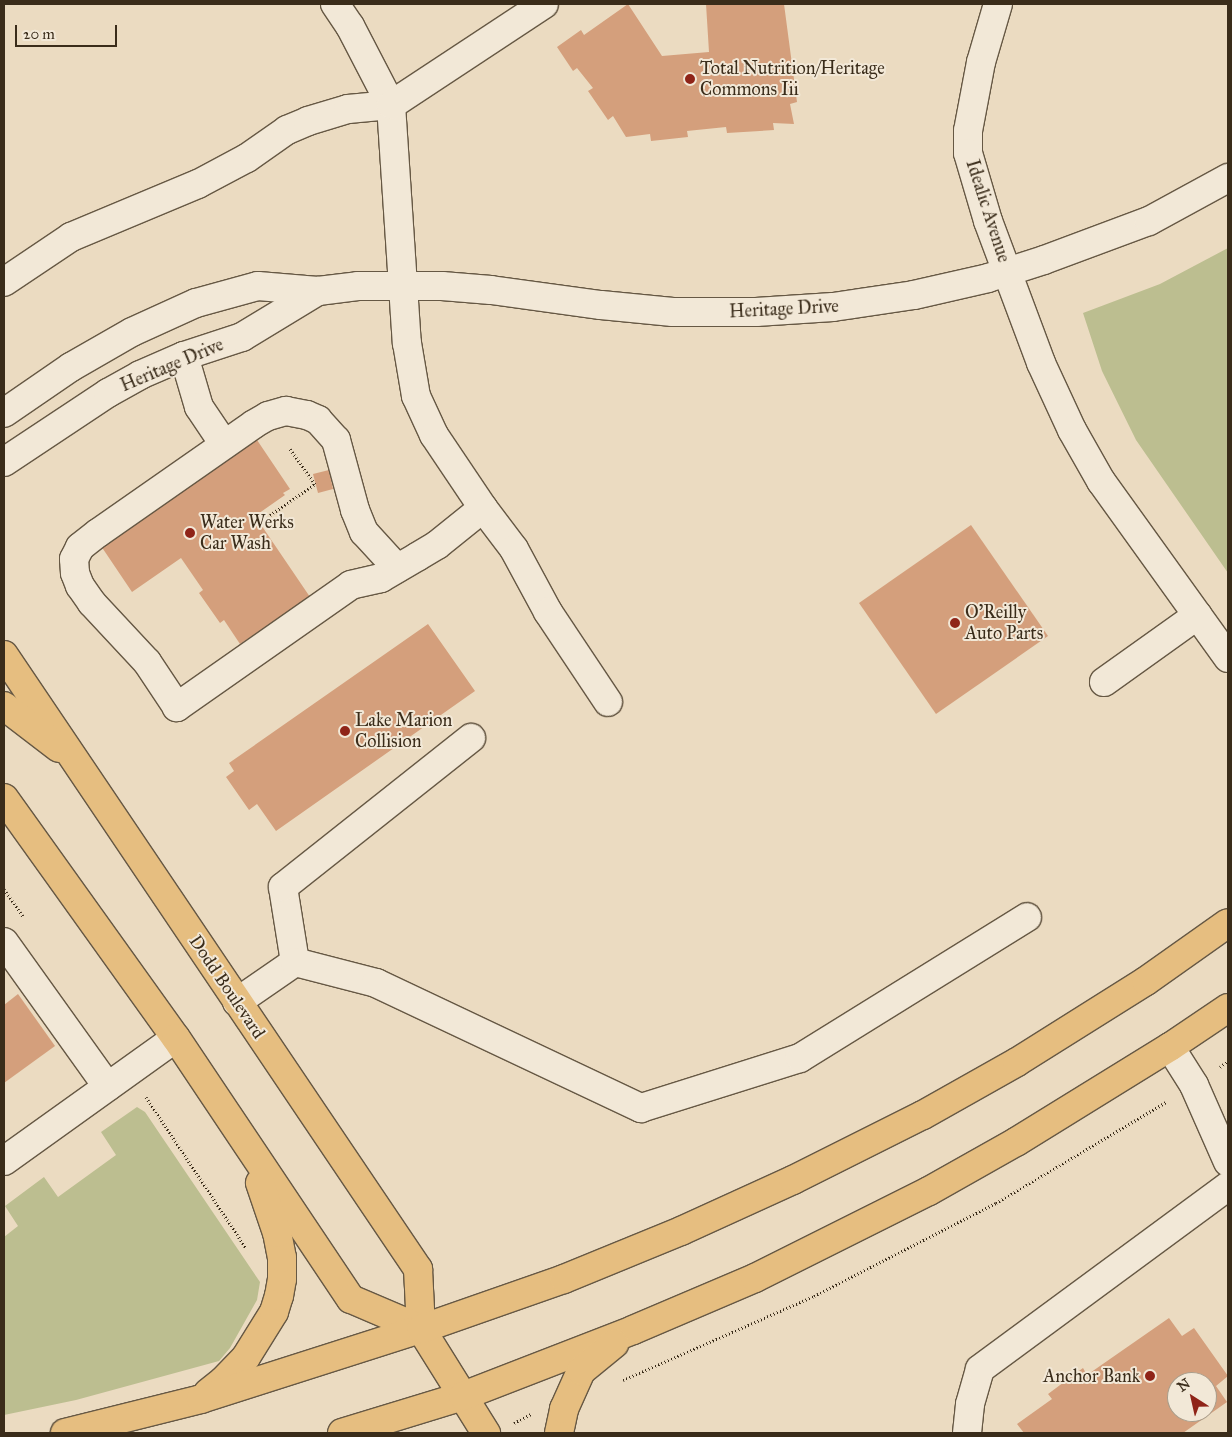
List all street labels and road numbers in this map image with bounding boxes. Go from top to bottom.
street label: Idealic Avenue [961,157,1015,265]
street label: Heritage Drive [729,295,839,323]
street label: Heritage Drive [117,334,227,396]
street label: Dodd Boulevard [184,931,270,1043]

